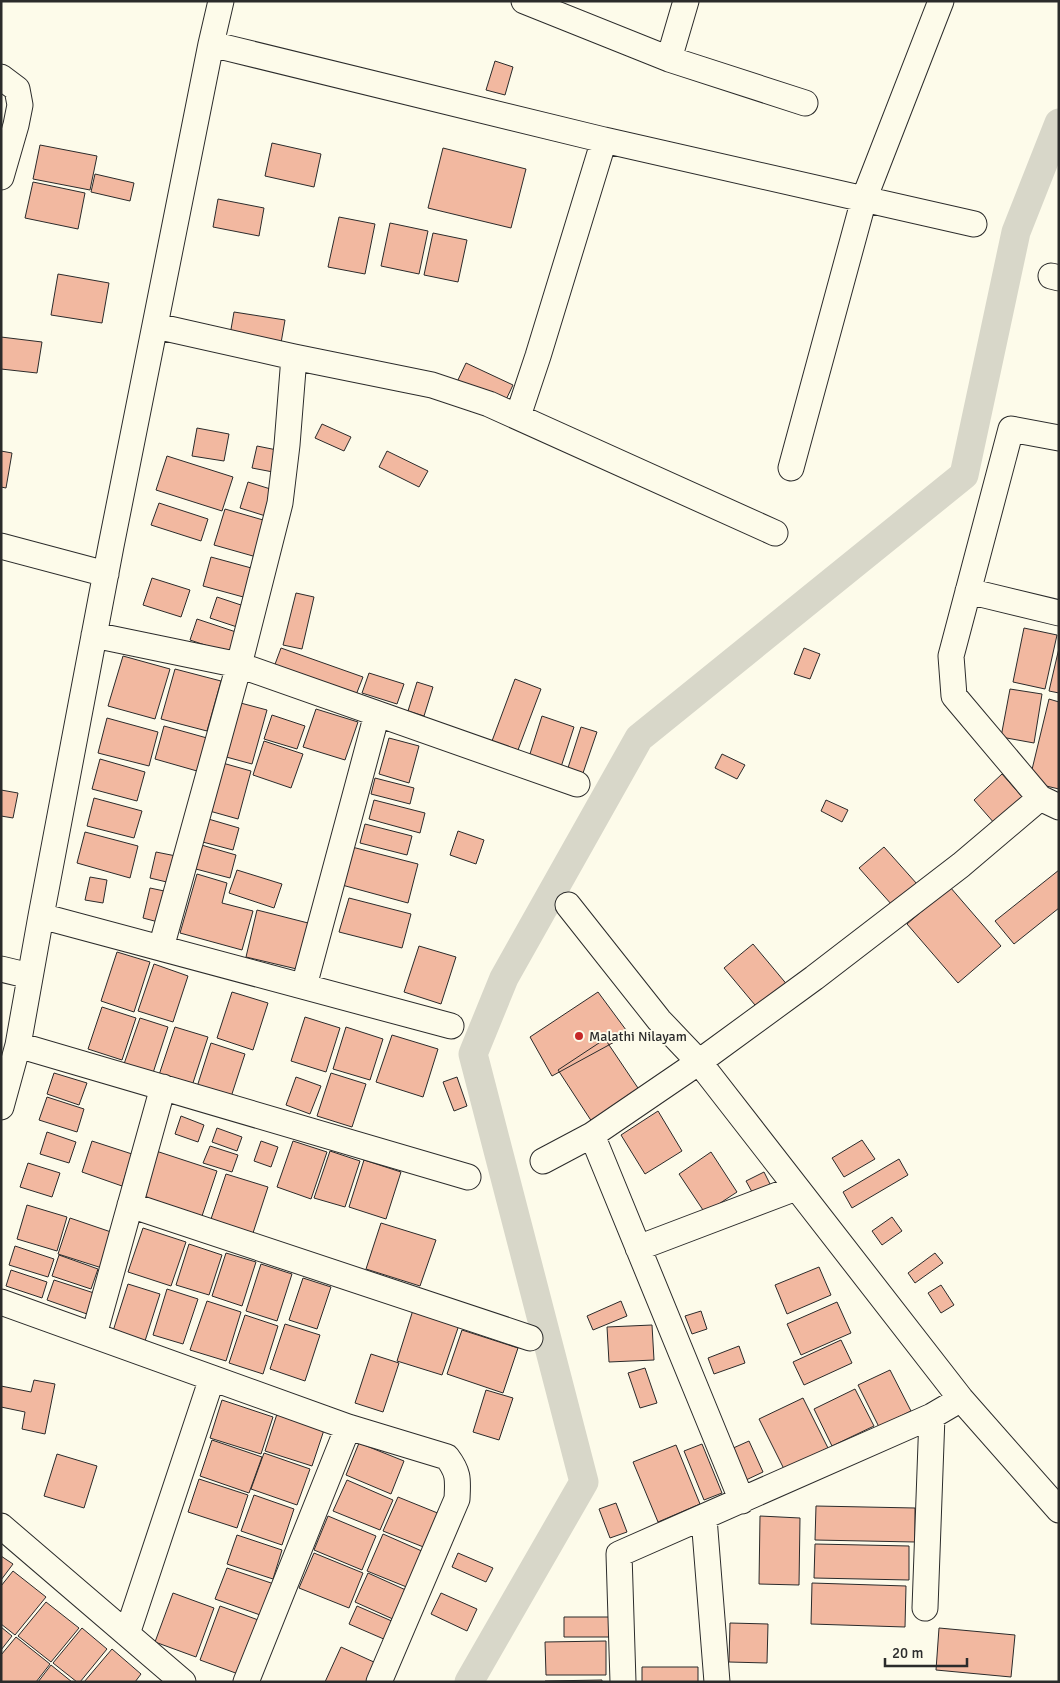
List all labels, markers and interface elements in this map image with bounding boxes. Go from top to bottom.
place label: Malathi Nilayam [589,1028,687,1045]
marker: Malathi Nilayam [573,1030,585,1042]
scale bar [885,1636,968,1668]
text: 20 m [892,1644,923,1662]

